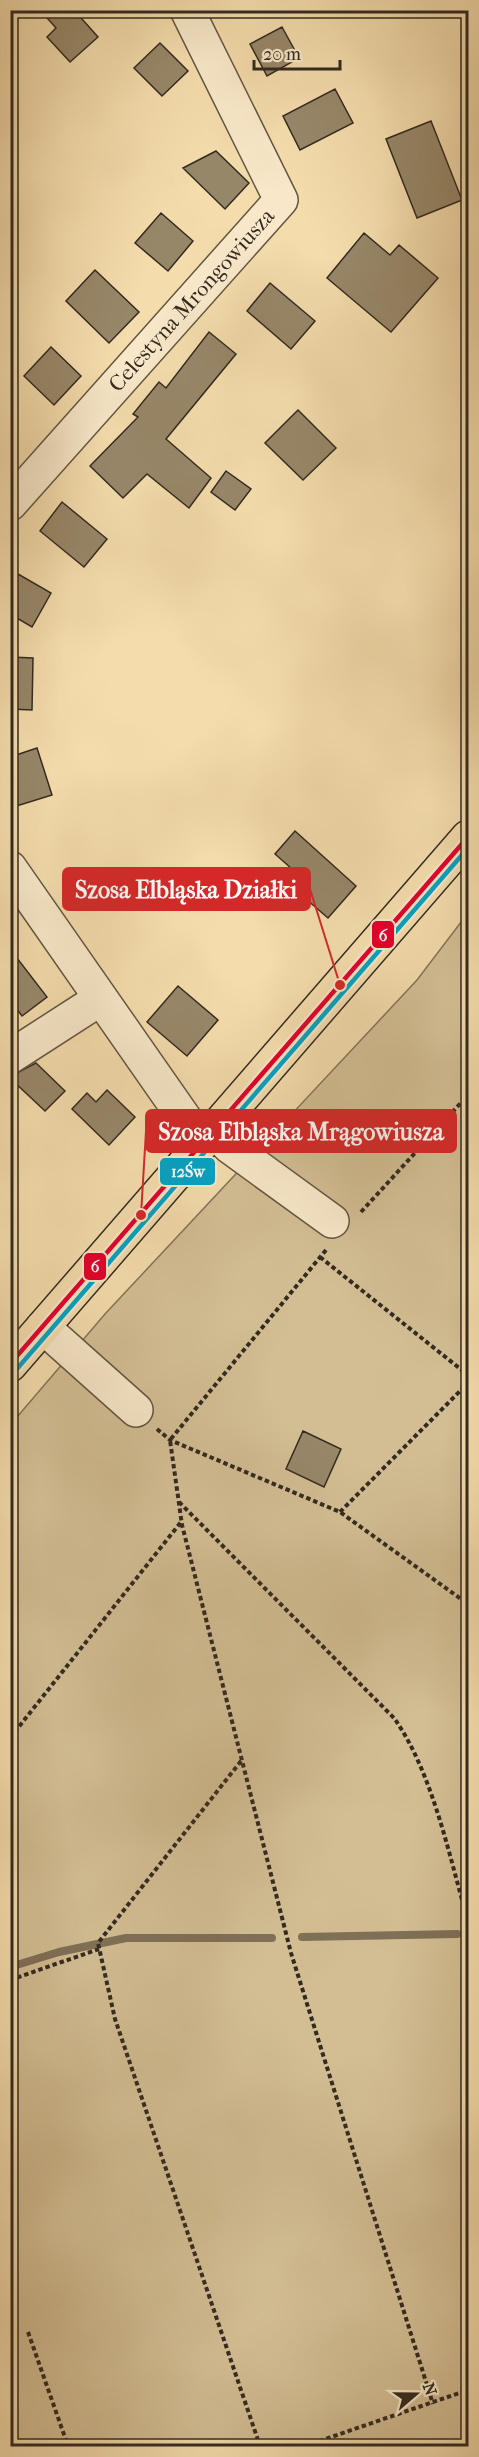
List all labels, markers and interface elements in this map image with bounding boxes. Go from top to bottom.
scale bar [254,33,340,71]
text: 20 m [263,44,301,65]
street label: Celestyna Mrongowiusza [103,203,281,397]
callout: Szosa Elbląska Działki [63,868,310,910]
text: Szosa Elbląska Działki [75,876,298,905]
line badge: 6 [371,920,395,949]
text: 6 [379,926,388,945]
callout: Szosa Elbląska Mrągowiusza [146,1110,456,1152]
text: Szosa Elbląska Mrągowiusza [158,1118,445,1147]
line badge: 12Św [159,1157,216,1186]
text: 12Św [171,1161,206,1181]
line badge: 6 [83,1252,107,1281]
text: 6 [91,1257,100,1276]
north arrow [386,2364,446,2424]
text: N [419,2380,441,2399]

